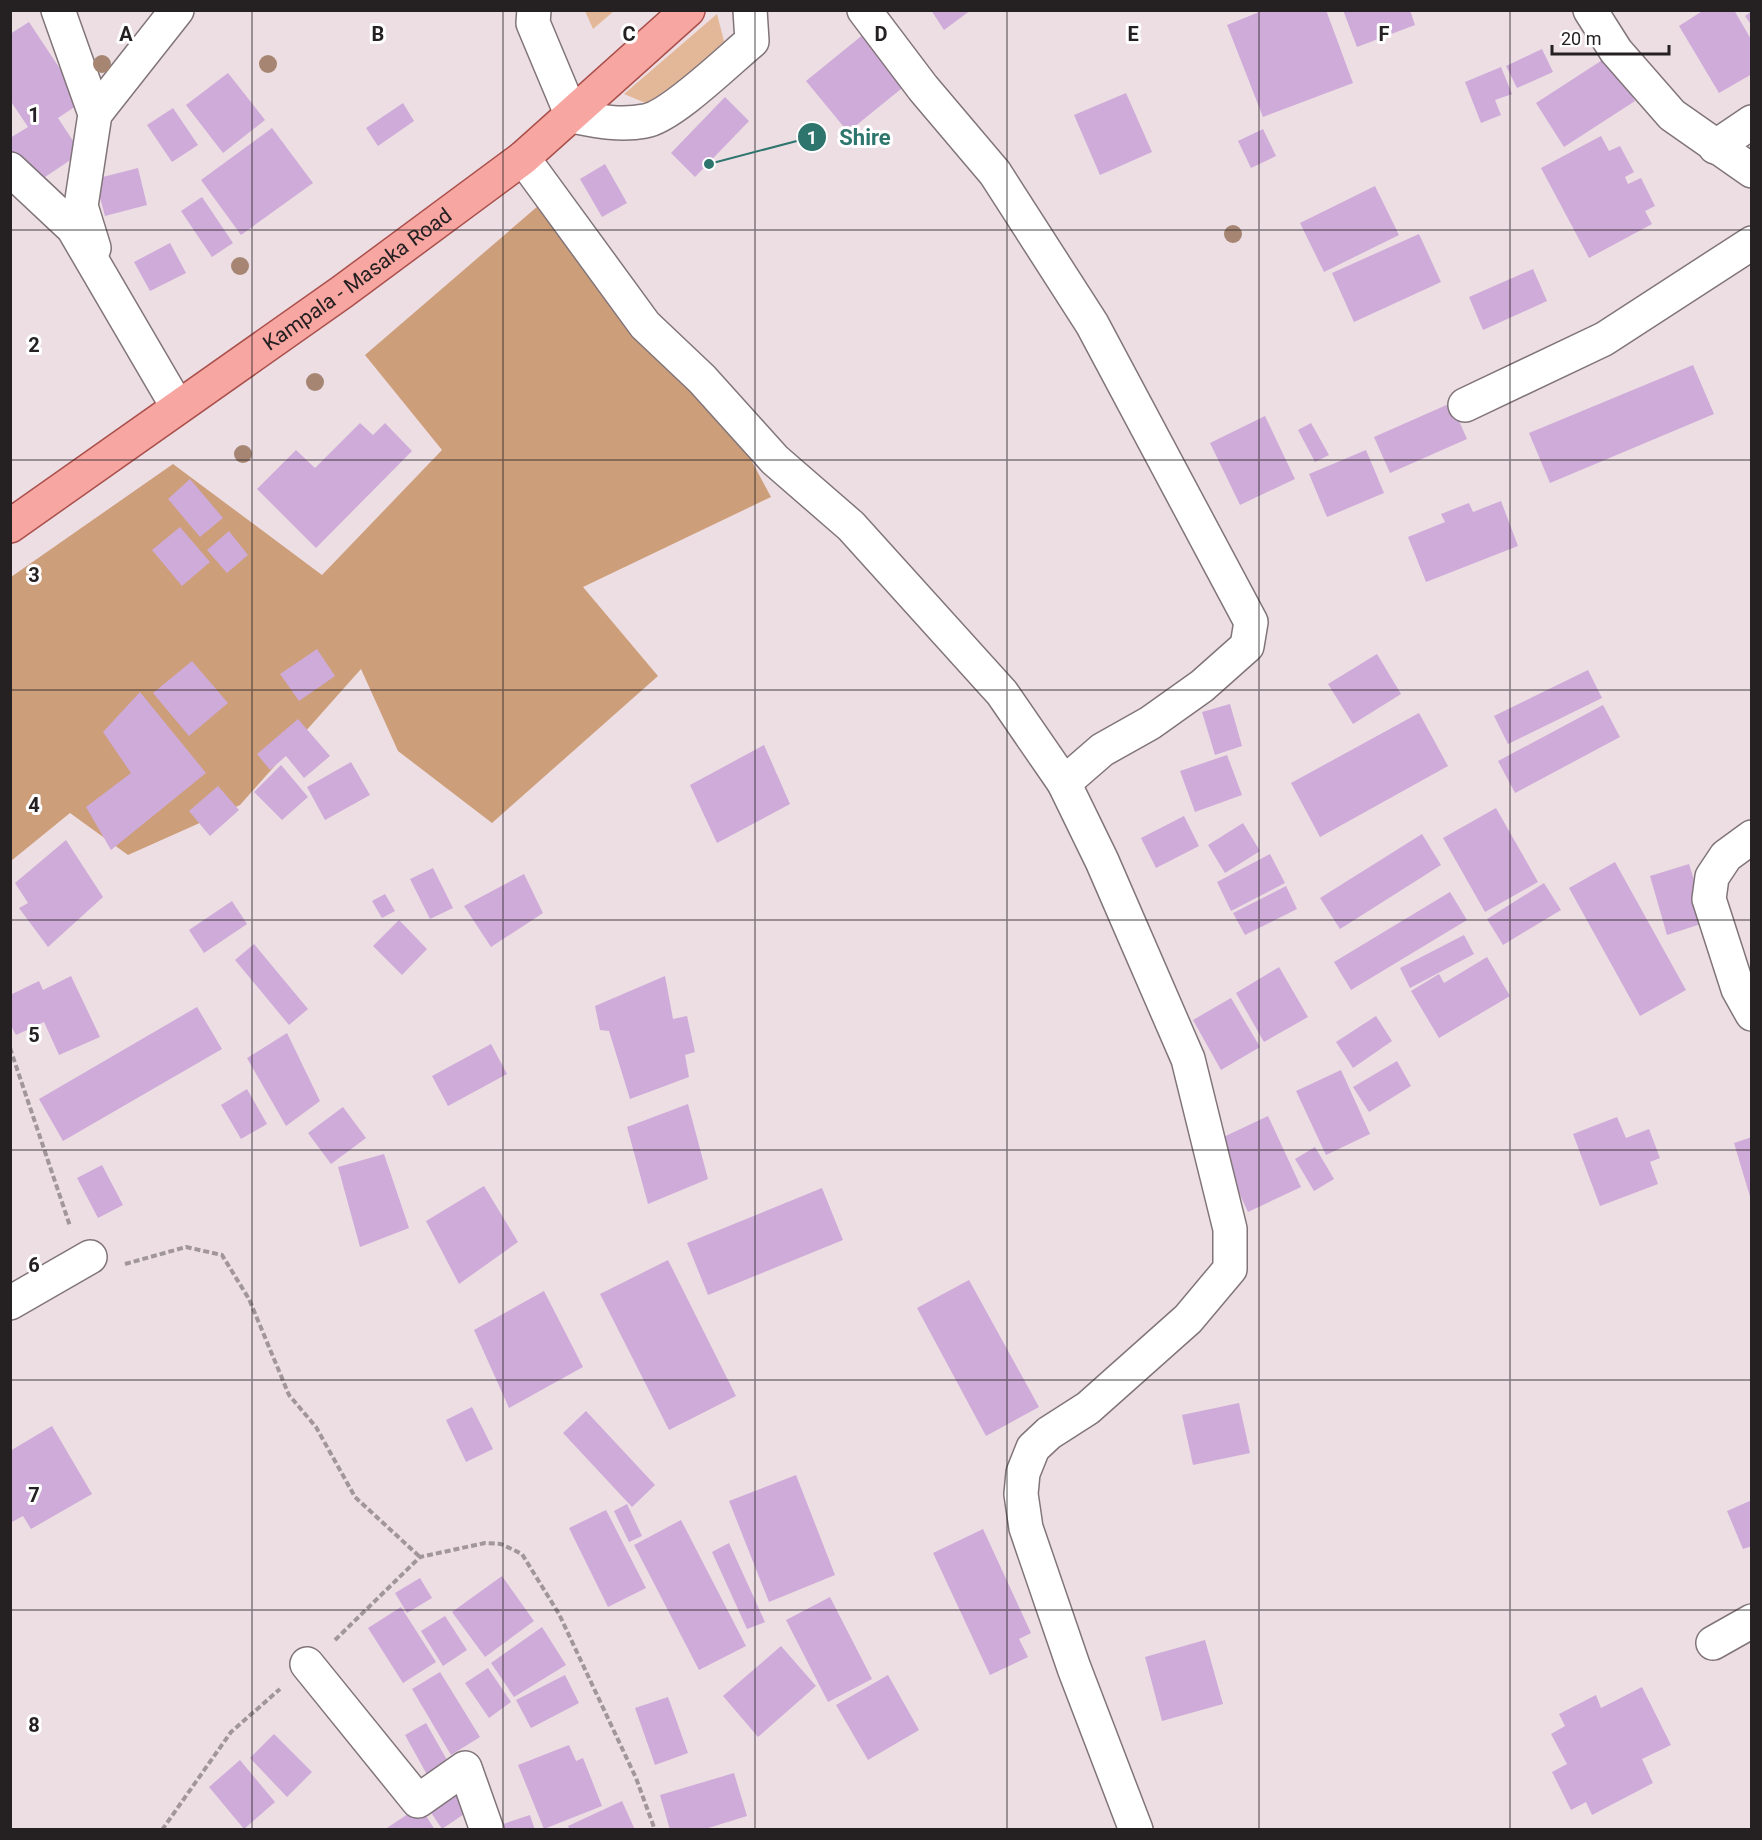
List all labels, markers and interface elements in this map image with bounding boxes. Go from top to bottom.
scale bar [1552,18,1669,56]
text: A [119,22,133,46]
text: B [372,22,384,46]
text: C [622,22,636,46]
text: D [875,22,888,46]
text: E [1127,22,1139,46]
text: F [1379,22,1390,46]
text: 20 m [1561,28,1601,49]
text: 1 [28,103,40,127]
callout: Shire [797,117,902,157]
text: Shire [839,125,891,150]
text: 1 [807,127,817,148]
street label: Kampala - Masaka Road [259,203,456,356]
text: 2 [28,333,40,357]
text: 3 [28,563,40,587]
text: 4 [28,793,40,817]
text: 5 [28,1023,40,1047]
text: 6 [28,1253,40,1277]
text: 7 [28,1483,40,1507]
text: 8 [28,1713,40,1737]

